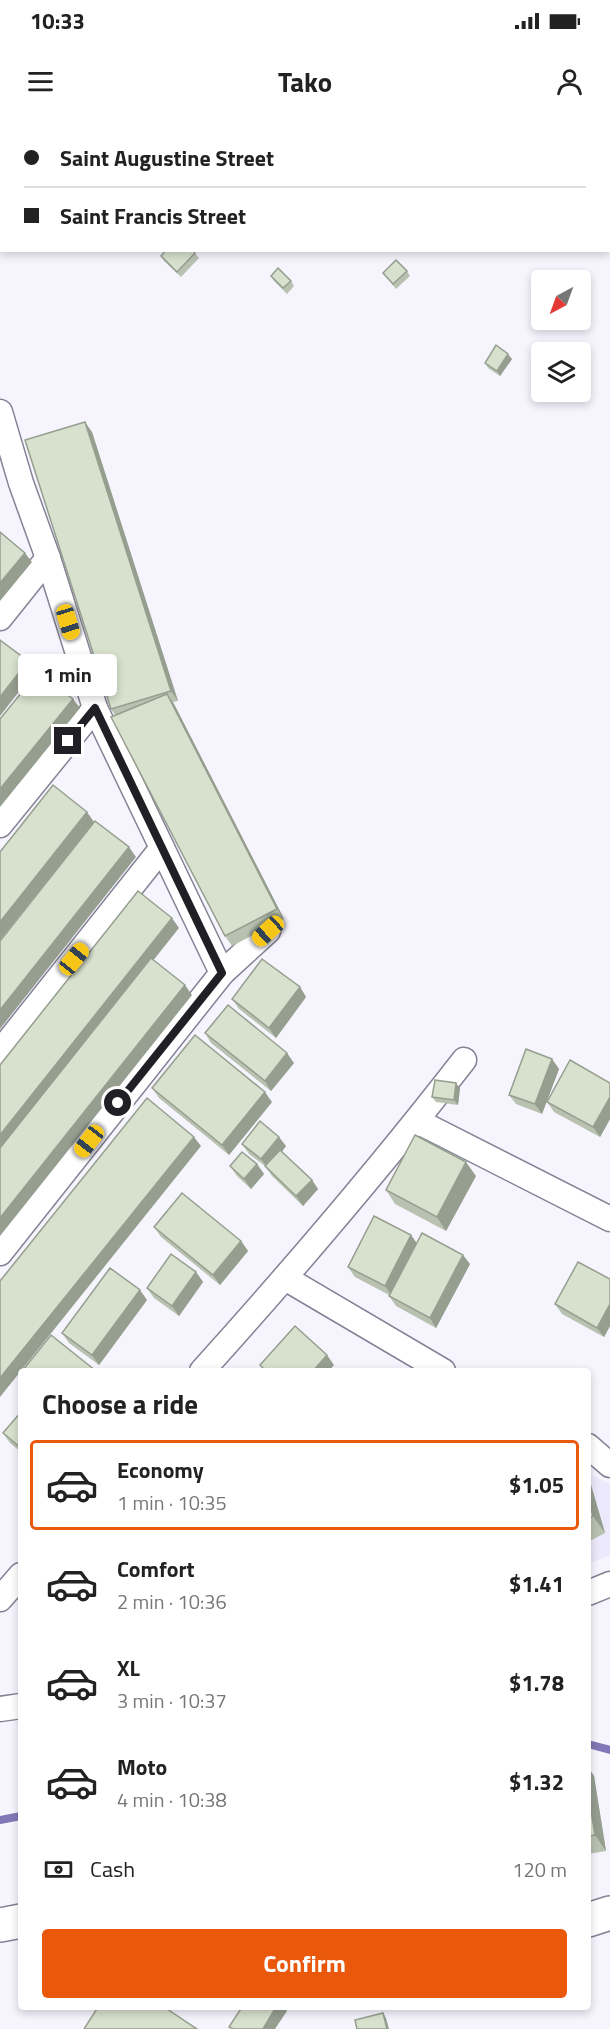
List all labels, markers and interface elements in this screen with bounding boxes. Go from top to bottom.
text: 10:33 [30,4,85,38]
text: Tako [278,61,332,102]
icon: menu [24,65,57,98]
icon: person [553,65,586,98]
text: Saint Augustine Street [60,141,274,175]
text: Saint Francis Street [60,199,246,233]
north arrow [531,270,591,330]
map controls [531,270,591,402]
button: layers [531,342,591,402]
car [54,602,82,642]
callout: 1 min [19,654,118,696]
text: 1 min [43,659,92,690]
route end [54,727,81,754]
car [249,912,287,950]
car [56,939,92,979]
route start [104,1089,131,1116]
car [71,1121,107,1161]
text: Choose a ride [42,1383,198,1424]
text: Economy [117,1453,204,1487]
icon: car [45,1458,99,1512]
text: $1.05 [509,1468,564,1502]
text: 1 min · 10:35 [117,1487,227,1518]
text: Comfort [117,1552,195,1586]
icon: car [45,1557,99,1611]
text: $1.41 [509,1567,564,1601]
text: 2 min · 10:36 [117,1586,227,1617]
text: XL [117,1651,140,1685]
icon: car [45,1656,99,1710]
text: $1.78 [509,1666,564,1700]
text: 3 min · 10:37 [117,1685,227,1716]
text: Moto [117,1750,167,1784]
icon: car [45,1755,99,1809]
text: $1.32 [509,1765,564,1799]
text: 4 min · 10:38 [117,1784,227,1815]
text: Cash [90,1852,135,1886]
icon: cash [42,1853,75,1886]
text: 120 m [512,1854,567,1885]
button: Confirm [42,1929,567,1998]

